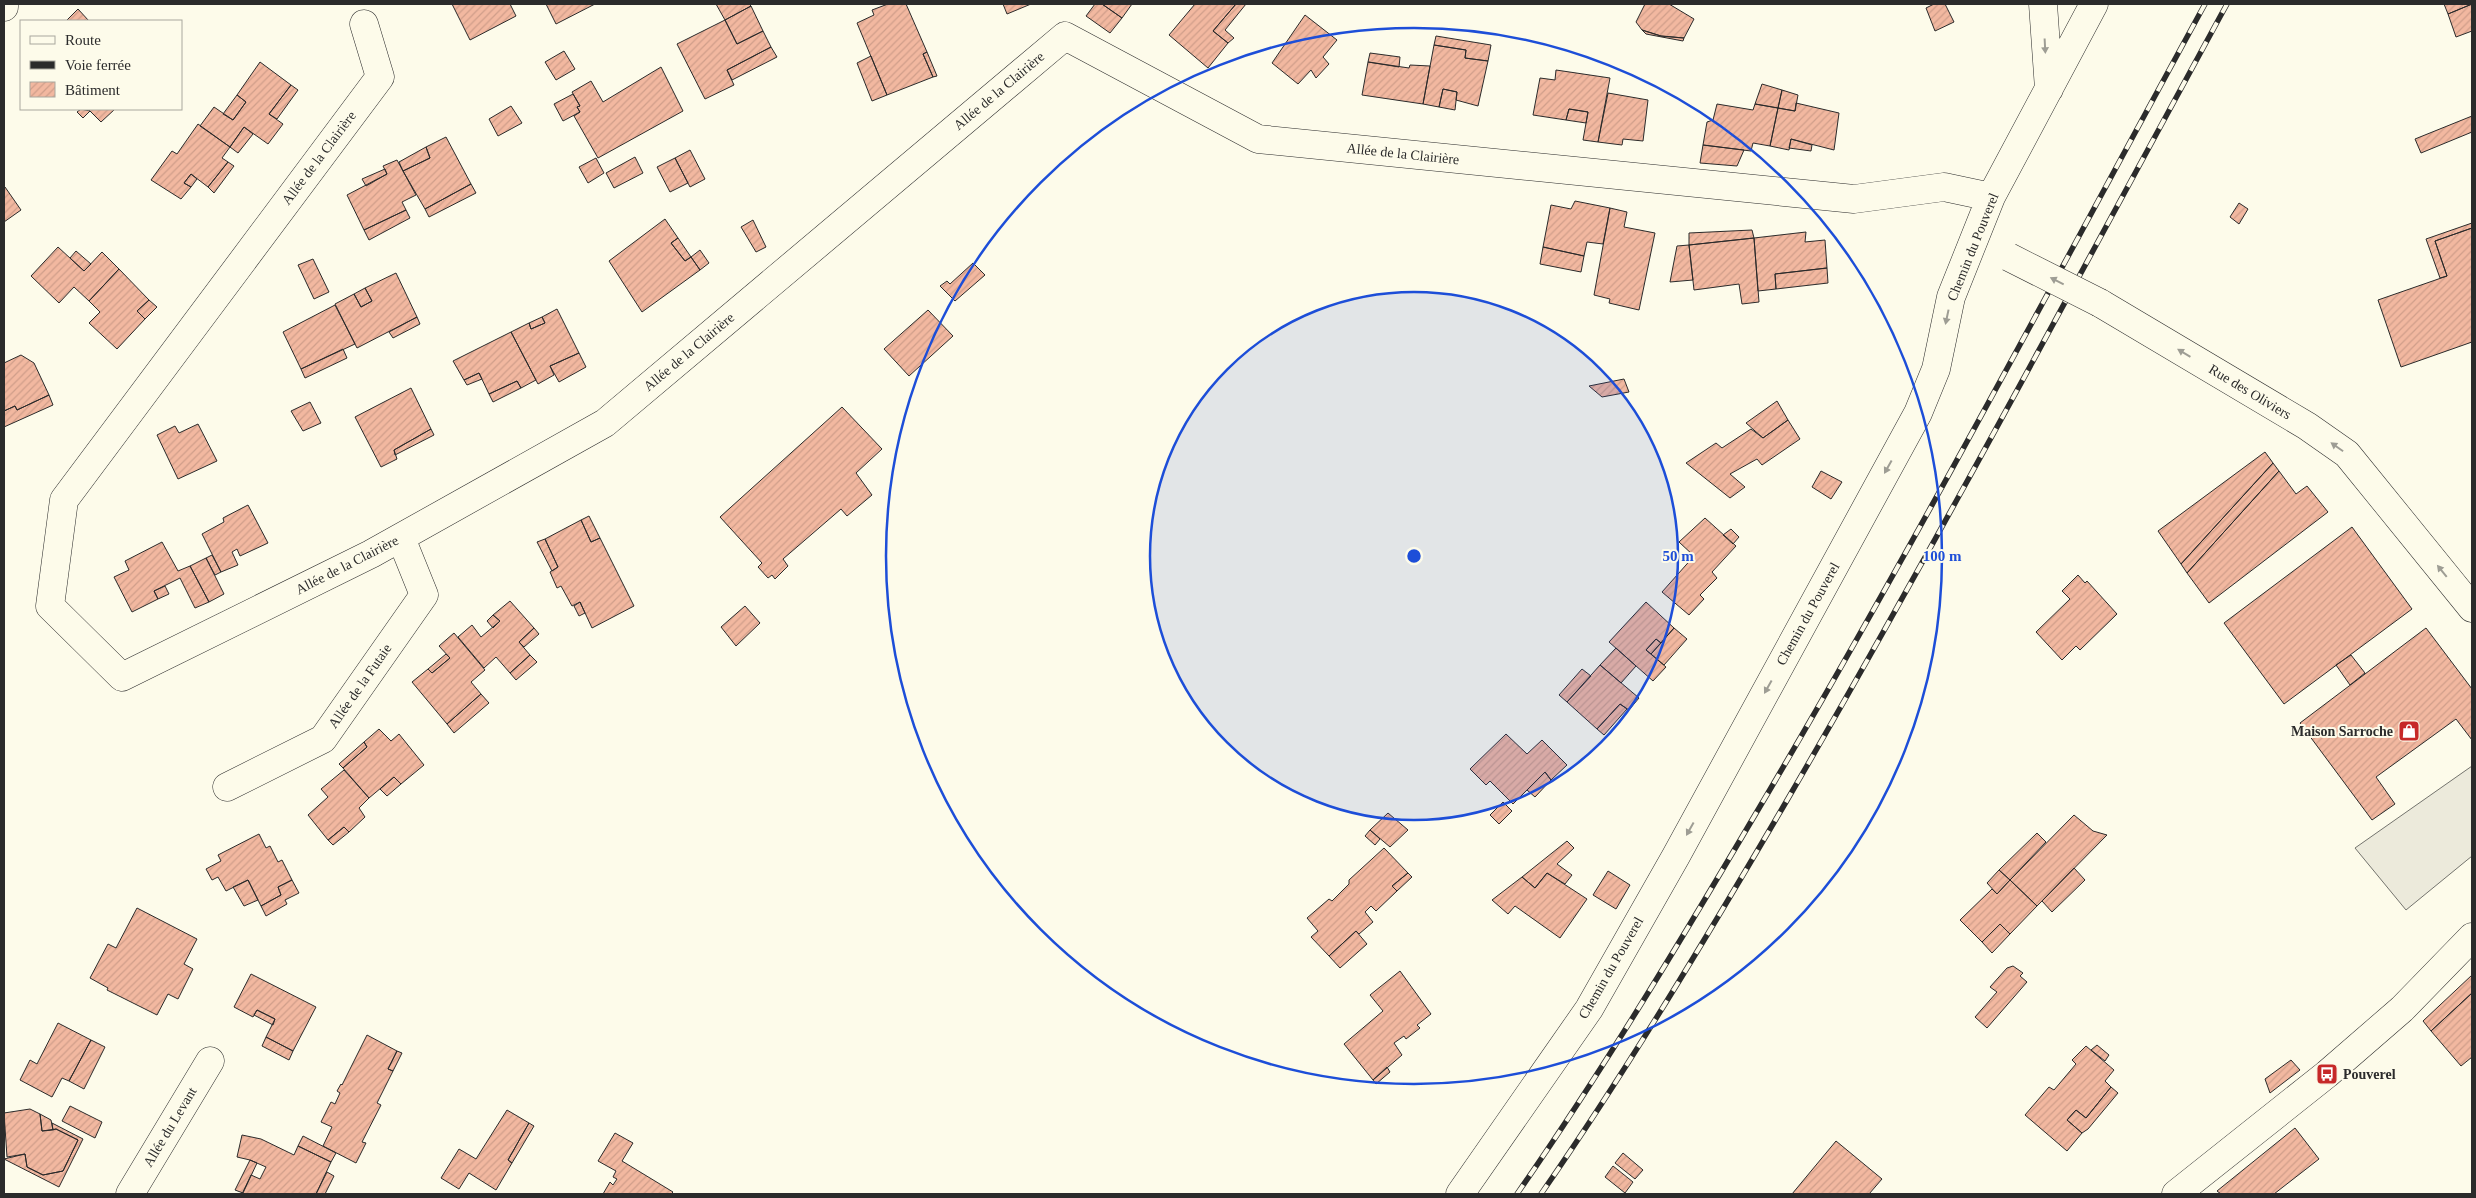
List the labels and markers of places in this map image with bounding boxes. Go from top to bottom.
centre of rings [1405,547,1423,565]
shop icon: Maison Sarroche [2397,719,2421,743]
place label: Maison Sarroche [2291,724,2393,739]
bus stop icon: Pouverel [2315,1062,2339,1086]
place label: Pouverel [2343,1067,2396,1082]

